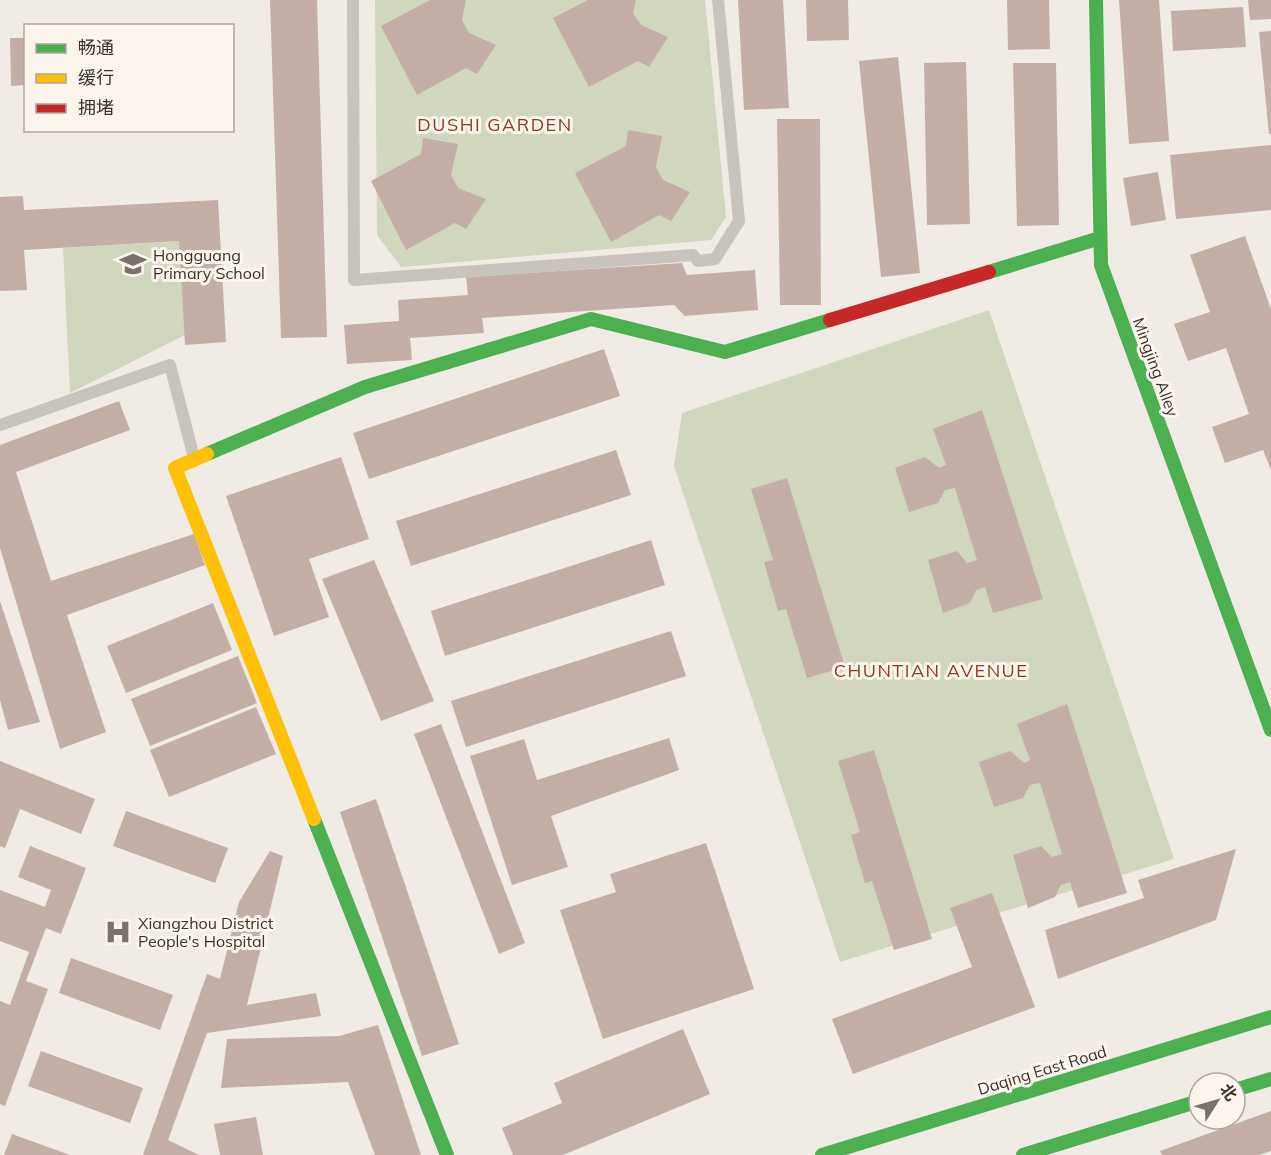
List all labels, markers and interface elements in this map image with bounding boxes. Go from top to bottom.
legend [24,24,234,132]
text: 畅通 [78,36,114,59]
text: 缓行 [78,66,114,89]
text: 拥堵 [78,96,114,119]
district label: DUSHI GARDEN [417,113,573,136]
place label: Hongguang Primary School [153,245,265,283]
school or university icon: Hongguang Primary School [118,249,148,279]
street label: Mingjing Alley [1129,315,1183,420]
district label: CHUNTIAN AVENUE [834,659,1028,682]
place label: Xiangzhou District People's Hospital [138,913,274,951]
hospital icon: Xiangzhou District People's Hospital [103,917,133,947]
street label: Daqing East Road [975,1041,1109,1099]
north arrow [1187,1071,1247,1131]
text: 北 [1216,1080,1242,1104]

